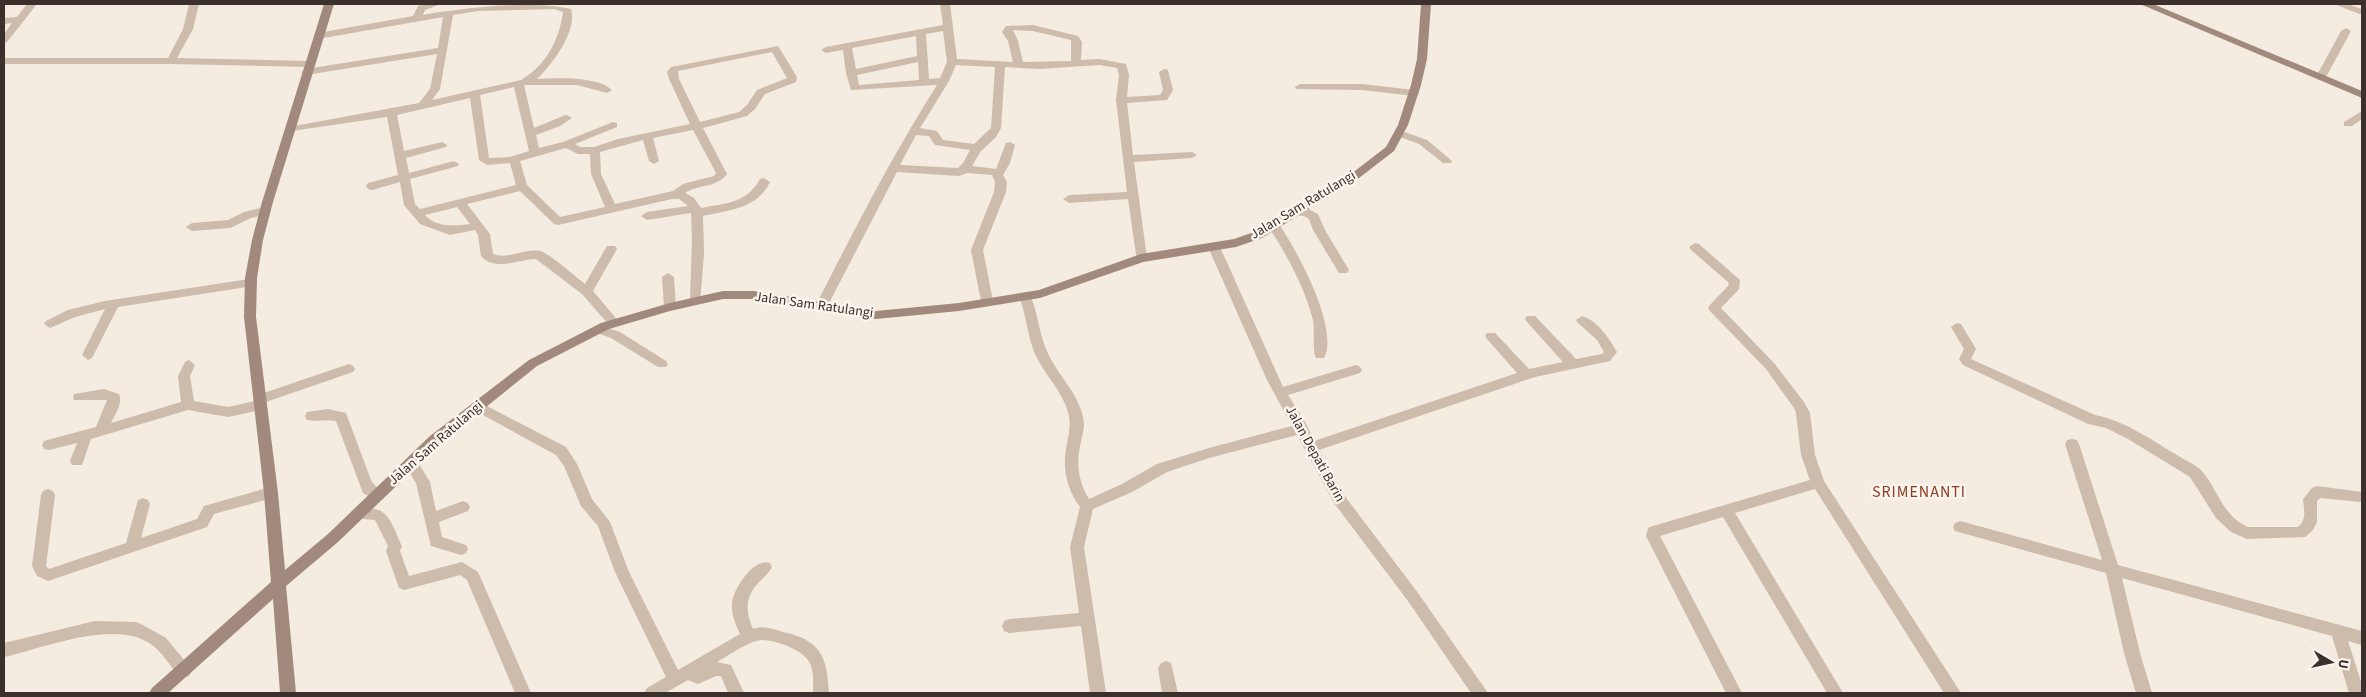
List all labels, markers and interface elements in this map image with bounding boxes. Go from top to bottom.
street label: Jalan Sam Ratulangi [1247,166,1359,244]
street label: Jalan Sam Ratulangi [753,287,875,323]
street label: Jalan Sam Ratulangi [384,396,488,490]
street label: Jalan Depati Barin [1280,402,1350,506]
district label: SRIMENANTI [1872,481,1966,503]
north arrow [2306,637,2356,687]
text: U [2332,658,2353,670]

